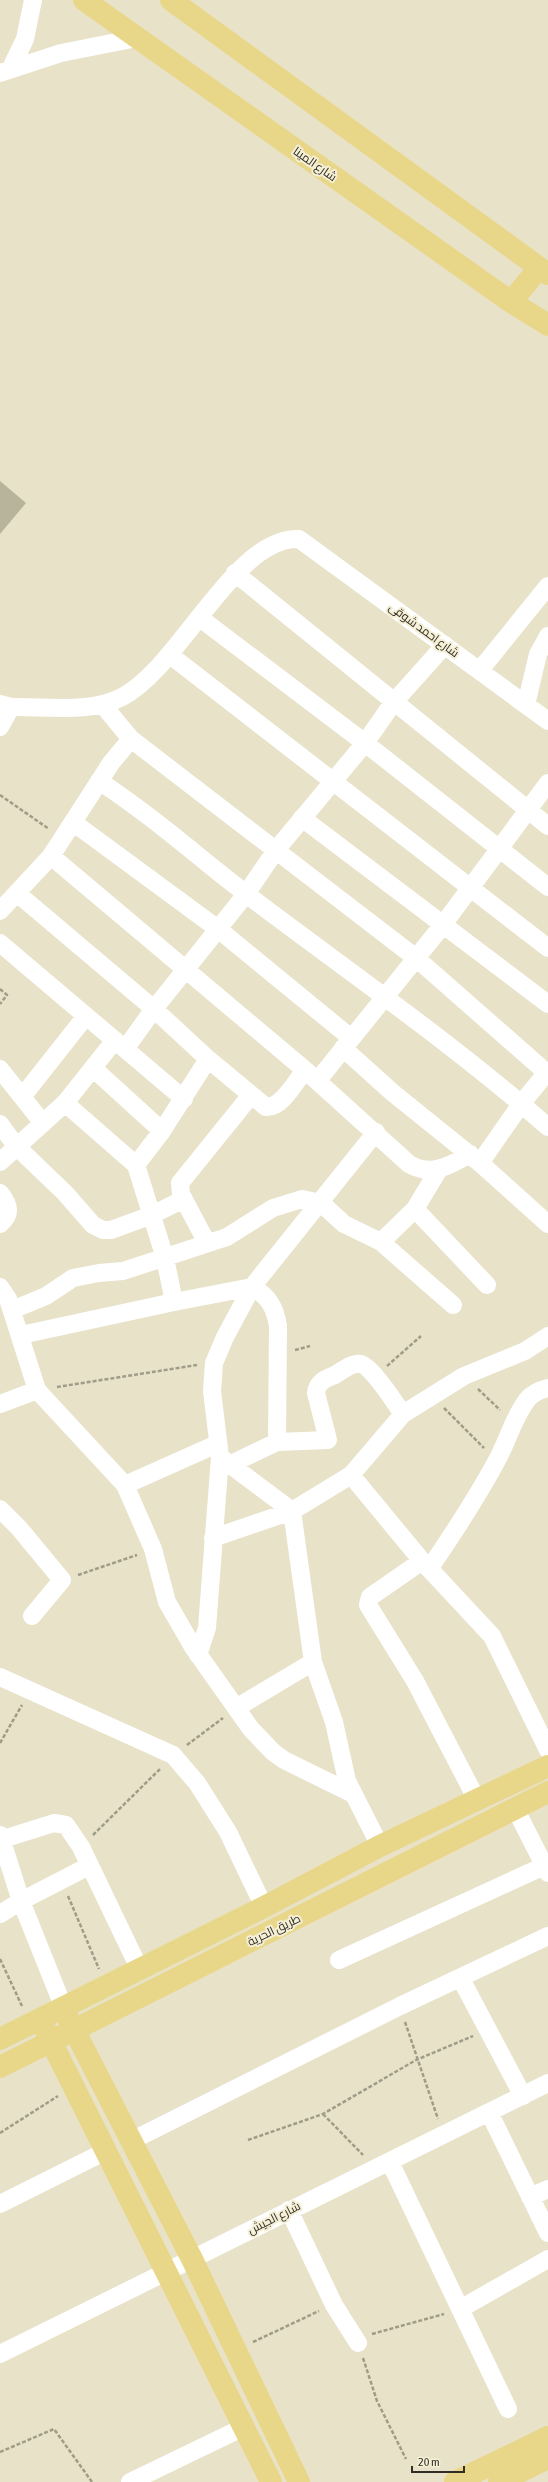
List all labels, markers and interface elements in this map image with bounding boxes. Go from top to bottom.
street label: شارع المينا [290,144,340,185]
street label: شارع احمد شوقى [386,600,462,661]
street label: طريق الحرية [245,1911,303,1949]
street label: شارع الجيش [245,2199,303,2238]
scale bar [412,2448,464,2474]
text: 20 m [418,2455,440,2469]

